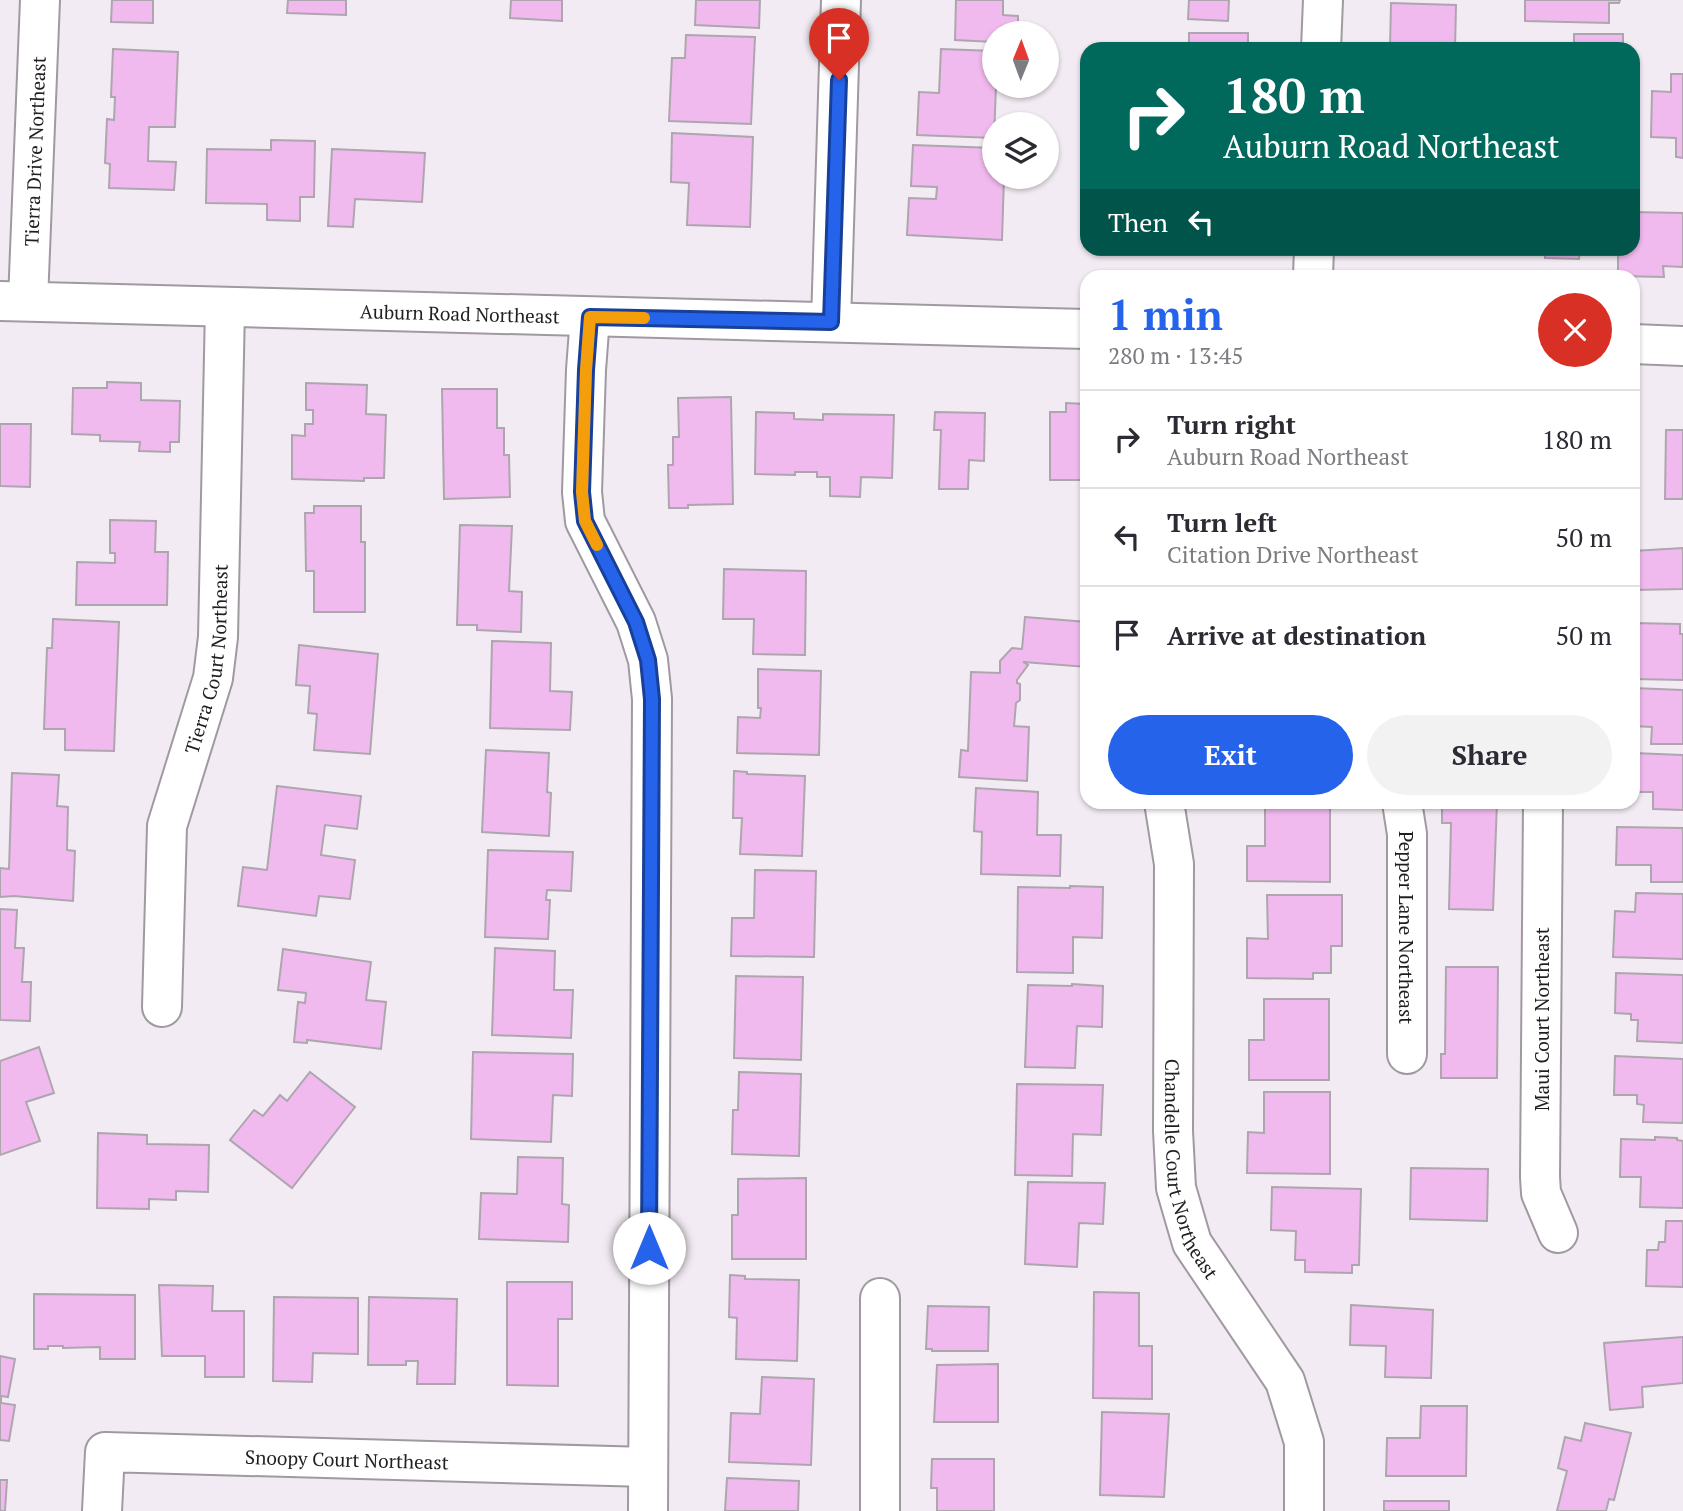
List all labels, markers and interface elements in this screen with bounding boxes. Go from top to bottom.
pin [809,8,869,80]
icon: arrive [820,19,858,57]
north arrow [982,21,1059,98]
map controls [982,21,1059,189]
street label: Tierra Drive Northeast [18,56,50,247]
text: 180 m [1223,62,1365,127]
icon: right [1108,70,1199,161]
button: layers [982,112,1059,189]
text: Auburn Road Northeast [1223,125,1559,167]
icon: left [1182,203,1220,241]
text: Then [1108,205,1168,239]
text: 1 min [1108,286,1223,342]
button: close [1538,293,1612,367]
street label: Auburn Road Northeast [360,298,560,328]
text: 280 m · 13:45 [1108,340,1243,371]
text: Turn right [1167,407,1296,441]
icon: right [1108,420,1146,458]
text: 180 m [1542,422,1612,456]
text: Auburn Road Northeast [1167,441,1409,472]
text: Turn left [1167,505,1277,539]
icon: left [1108,518,1146,556]
text: 50 m [1556,520,1612,554]
text: Citation Drive Northeast [1167,539,1419,570]
street label: Tierra Court Northeast [178,564,232,756]
icon: arrive [1108,616,1146,654]
text: Arrive at destination [1167,618,1426,652]
text: 50 m [1556,618,1612,652]
button: Exit [1108,715,1353,795]
button: Share [1367,715,1612,795]
street label: Pepper Lane Northeast [1395,831,1420,1024]
street label: Maui Court Northeast [1529,927,1554,1111]
street label: Chandelle Court Northeast [1160,1059,1225,1283]
position arrow [612,1211,686,1285]
street label: Snoopy Court Northeast [245,1443,449,1474]

